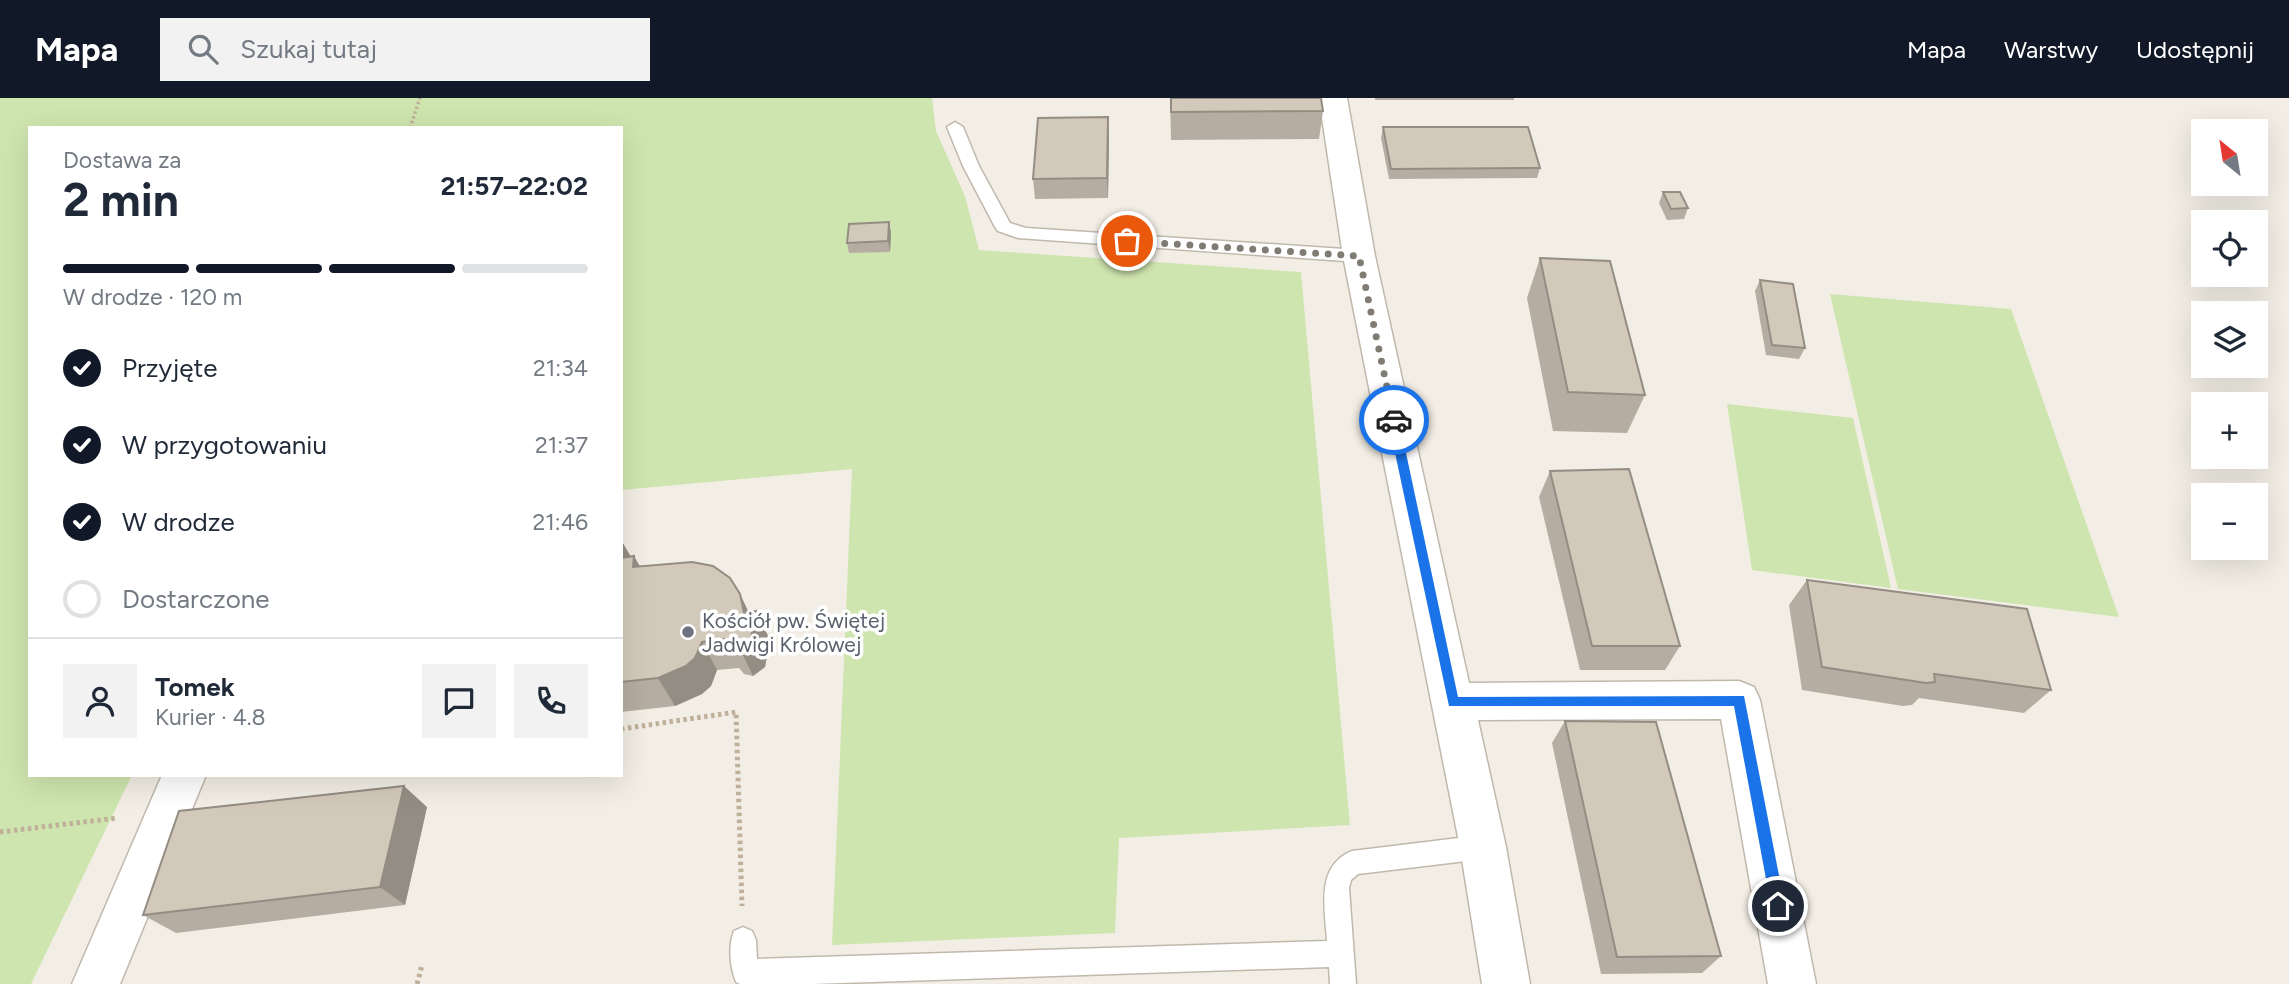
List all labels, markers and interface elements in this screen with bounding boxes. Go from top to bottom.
search box [160,18,650,81]
text: Mapa [35,30,118,69]
icon: search [184,30,222,68]
text: Szukaj tutaj [240,33,377,65]
text: Mapa [1907,35,1966,64]
text: Warstwy [2004,35,2098,64]
text: Udostępnij [2136,35,2254,64]
north arrow [2191,119,2268,196]
map controls [2191,119,2268,560]
text: Dostawa za [63,146,181,174]
text: 21:57–22:02 [440,170,588,202]
text: 2 min [63,172,179,228]
button: locate [2191,210,2268,287]
pin [1097,211,1157,271]
icon: bag [1108,222,1146,260]
text: W drodze · 120 m [63,283,242,311]
button: layers [2191,301,2268,378]
icon: check [63,349,101,387]
text: Przyjęte [122,352,217,384]
text: 21:34 [533,354,588,382]
courier [1359,385,1429,455]
button: + [2191,392,2268,469]
icon: car [1375,401,1413,439]
icon: check [63,426,101,464]
text: W przygotowaniu [122,429,327,461]
text: 21:37 [535,431,588,459]
button: − [2191,483,2268,560]
icon: check [63,503,101,541]
text: W drodze [122,506,235,538]
text: 21:46 [533,508,588,536]
text: Dostarczone [122,583,270,615]
place label: Kościół pw. Świętej Jadwigi Królowej [702,608,885,657]
marker: Kościół pw. Świętej Jadwigi Królowej [680,624,696,640]
button: person [63,664,137,738]
button: chat [422,664,496,738]
button: phone [514,664,588,738]
text: Tomek [155,671,235,703]
text: Kurier · 4.8 [155,703,266,731]
pin [1748,876,1808,936]
icon: home [1759,887,1797,925]

